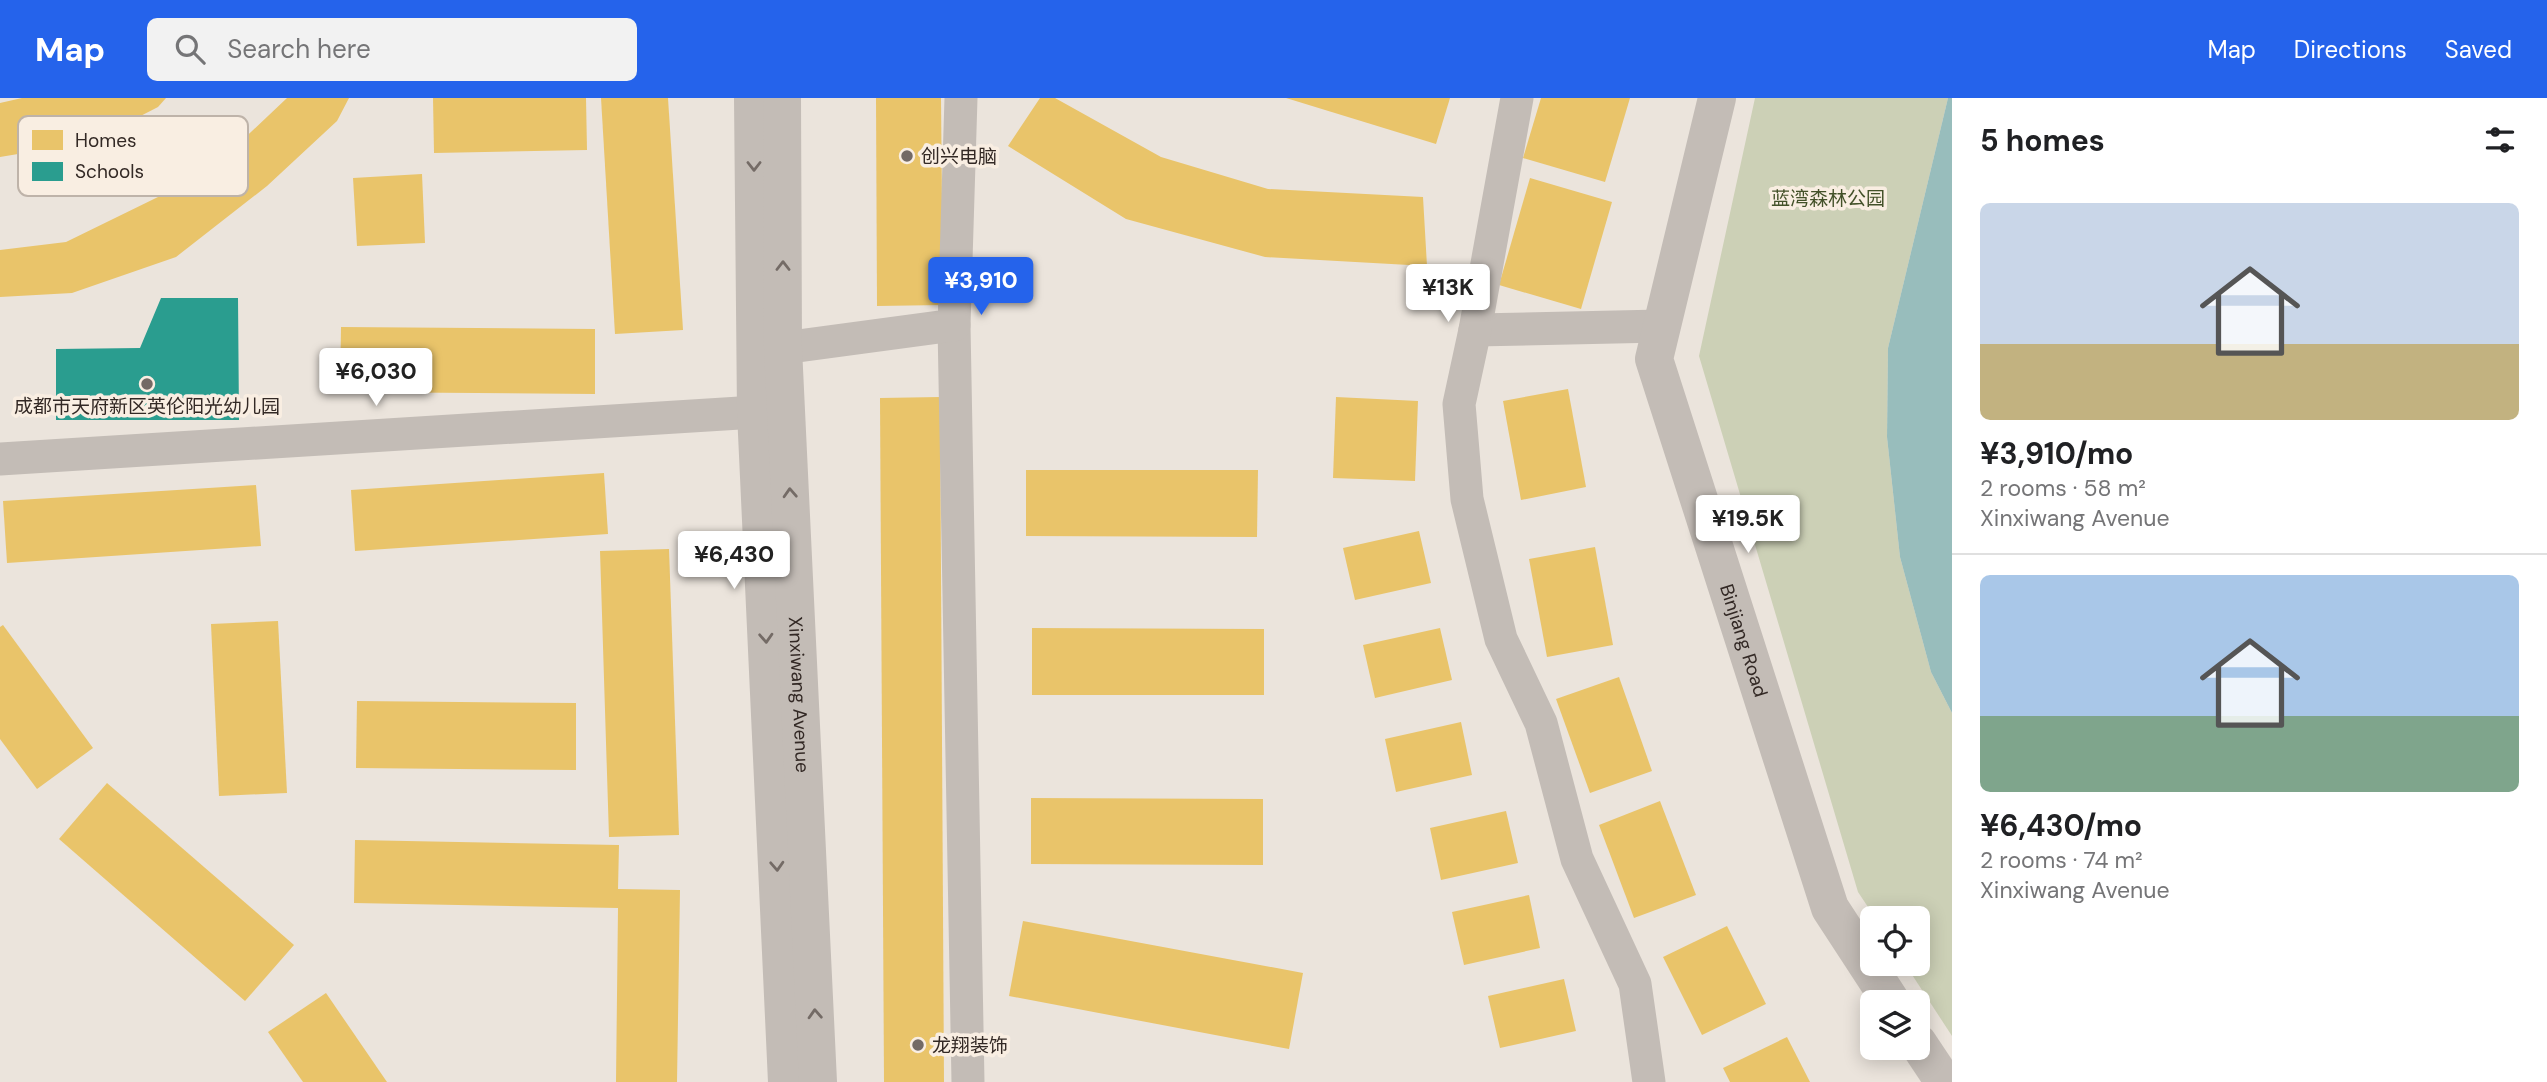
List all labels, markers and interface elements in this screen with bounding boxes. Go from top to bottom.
search box [147,18,637,81]
text: Map [35,28,105,71]
icon: search [171,30,209,68]
text: Search here [227,32,371,66]
text: Map [2208,34,2256,65]
text: Directions [2294,34,2407,65]
text: Saved [2445,34,2512,65]
legend [18,116,248,196]
text: 5 homes [1980,121,2105,160]
icon: filters [2481,121,2519,159]
text: Homes [75,128,136,153]
place label: 创兴电脑 [921,144,997,169]
marker: 创兴电脑 [899,148,915,164]
text: Schools [75,159,144,184]
one-way arrow [746,161,762,172]
park label: 蓝湾森林公园 [1771,186,1885,211]
icon: home [2187,248,2313,374]
pin: ¥3,910 [924,258,1038,317]
one-way arrow [775,260,791,270]
pin: ¥13K [1407,264,1489,324]
text: ¥3,910 [944,265,1018,295]
text: ¥13K [1422,272,1474,302]
pin: ¥6,030 [319,348,433,408]
text: ¥6,030 [335,356,417,386]
marker: 成都市天府新区英伦阳光幼儿园 [139,376,155,392]
place label: 成都市天府新区英伦阳光幼儿园 [14,394,280,419]
text: ¥3,910/mo [1980,434,2133,473]
text: 2 rooms · 58 m² [1980,473,2146,503]
one-way arrow [783,487,798,498]
pin: ¥19.5K [1691,496,1805,555]
text: ¥19.5K [1712,503,1784,533]
text: Xinxiwang Avenue [1980,503,2169,533]
pin: ¥6,430 [677,532,791,591]
text: ¥6,430 [694,539,774,569]
street label: Binjiang Road [1714,581,1774,700]
street label: Xinxiwang Avenue [783,616,816,773]
icon: home [2187,620,2313,746]
one-way arrow [759,633,774,644]
text: ¥6,430/mo [1980,806,2142,845]
text: 2 rooms · 74 m² [1980,845,2143,875]
one-way arrow [769,861,784,872]
text: Xinxiwang Avenue [1980,875,2169,905]
map controls [1860,906,1930,1060]
button: locate [1860,906,1930,976]
button: layers [1860,990,1930,1060]
one-way arrow [808,1008,823,1019]
place label: 龙翔装饰 [932,1033,1008,1058]
marker: 龙翔装饰 [910,1037,926,1053]

